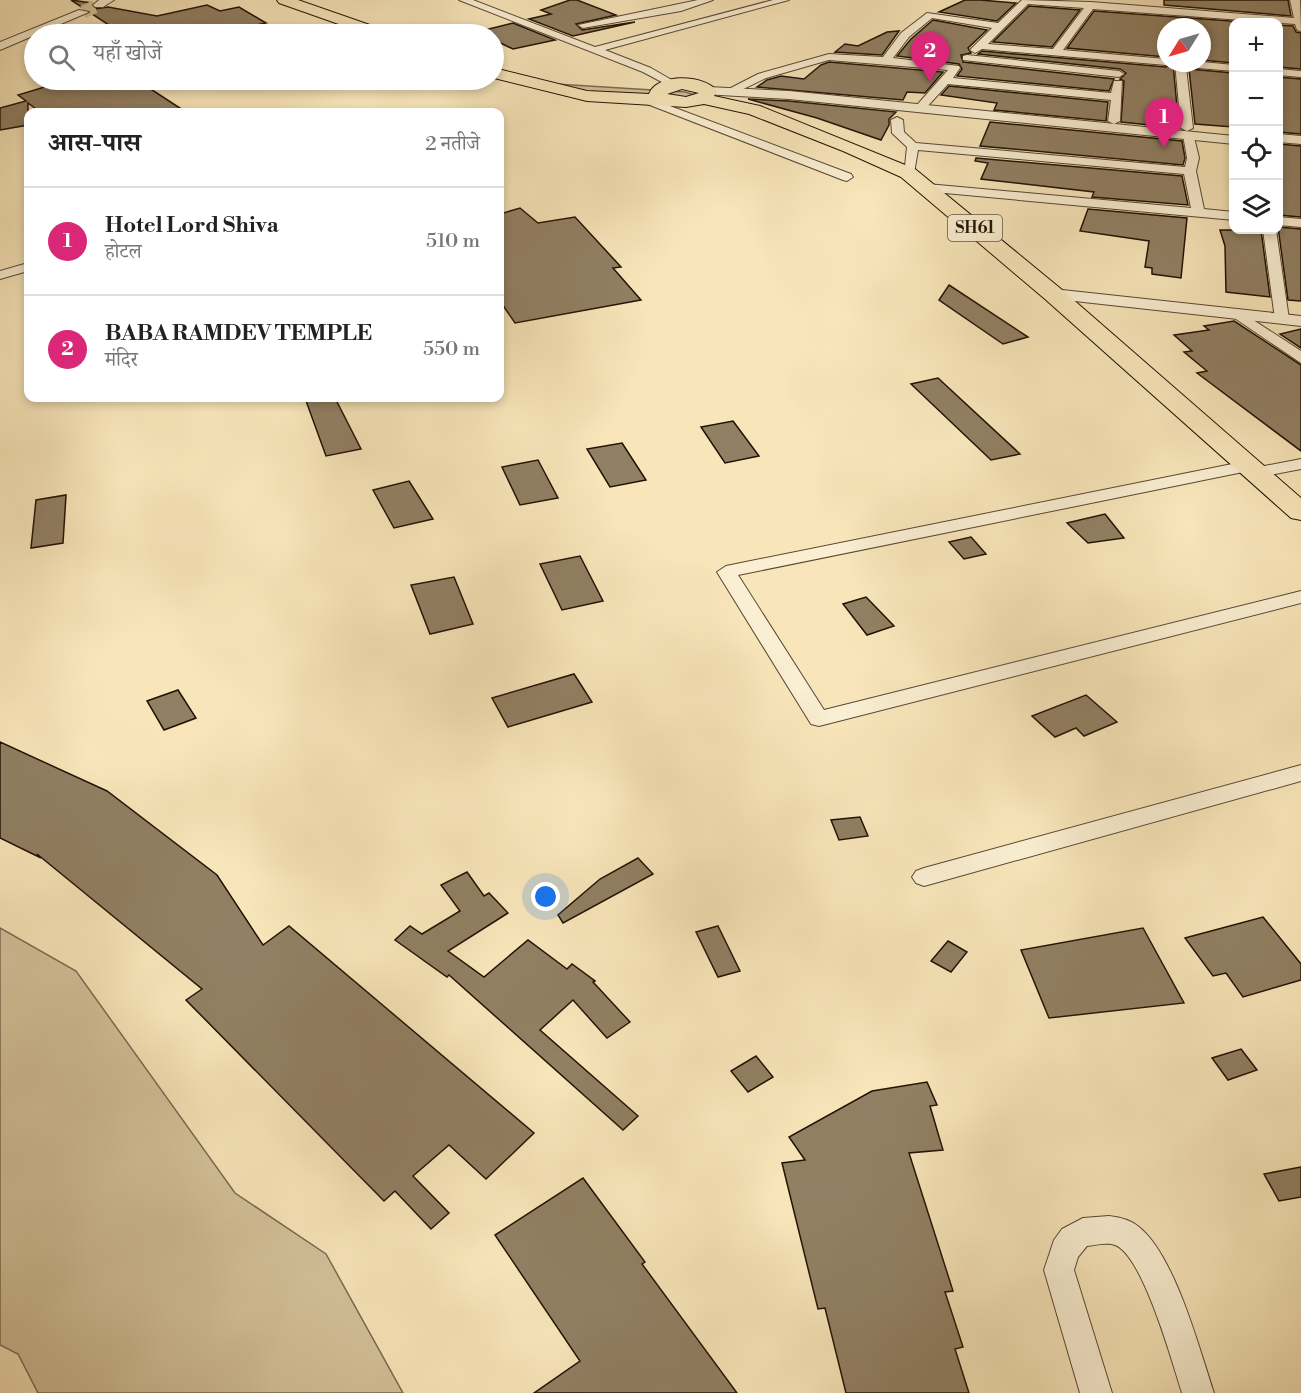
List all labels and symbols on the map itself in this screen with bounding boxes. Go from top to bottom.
north arrow [1157,18,1211,72]
pin: 2 [910,32,950,82]
pin: 1 [1144,98,1184,148]
road number: SH61 [948,215,1002,241]
your location [531,882,560,911]

